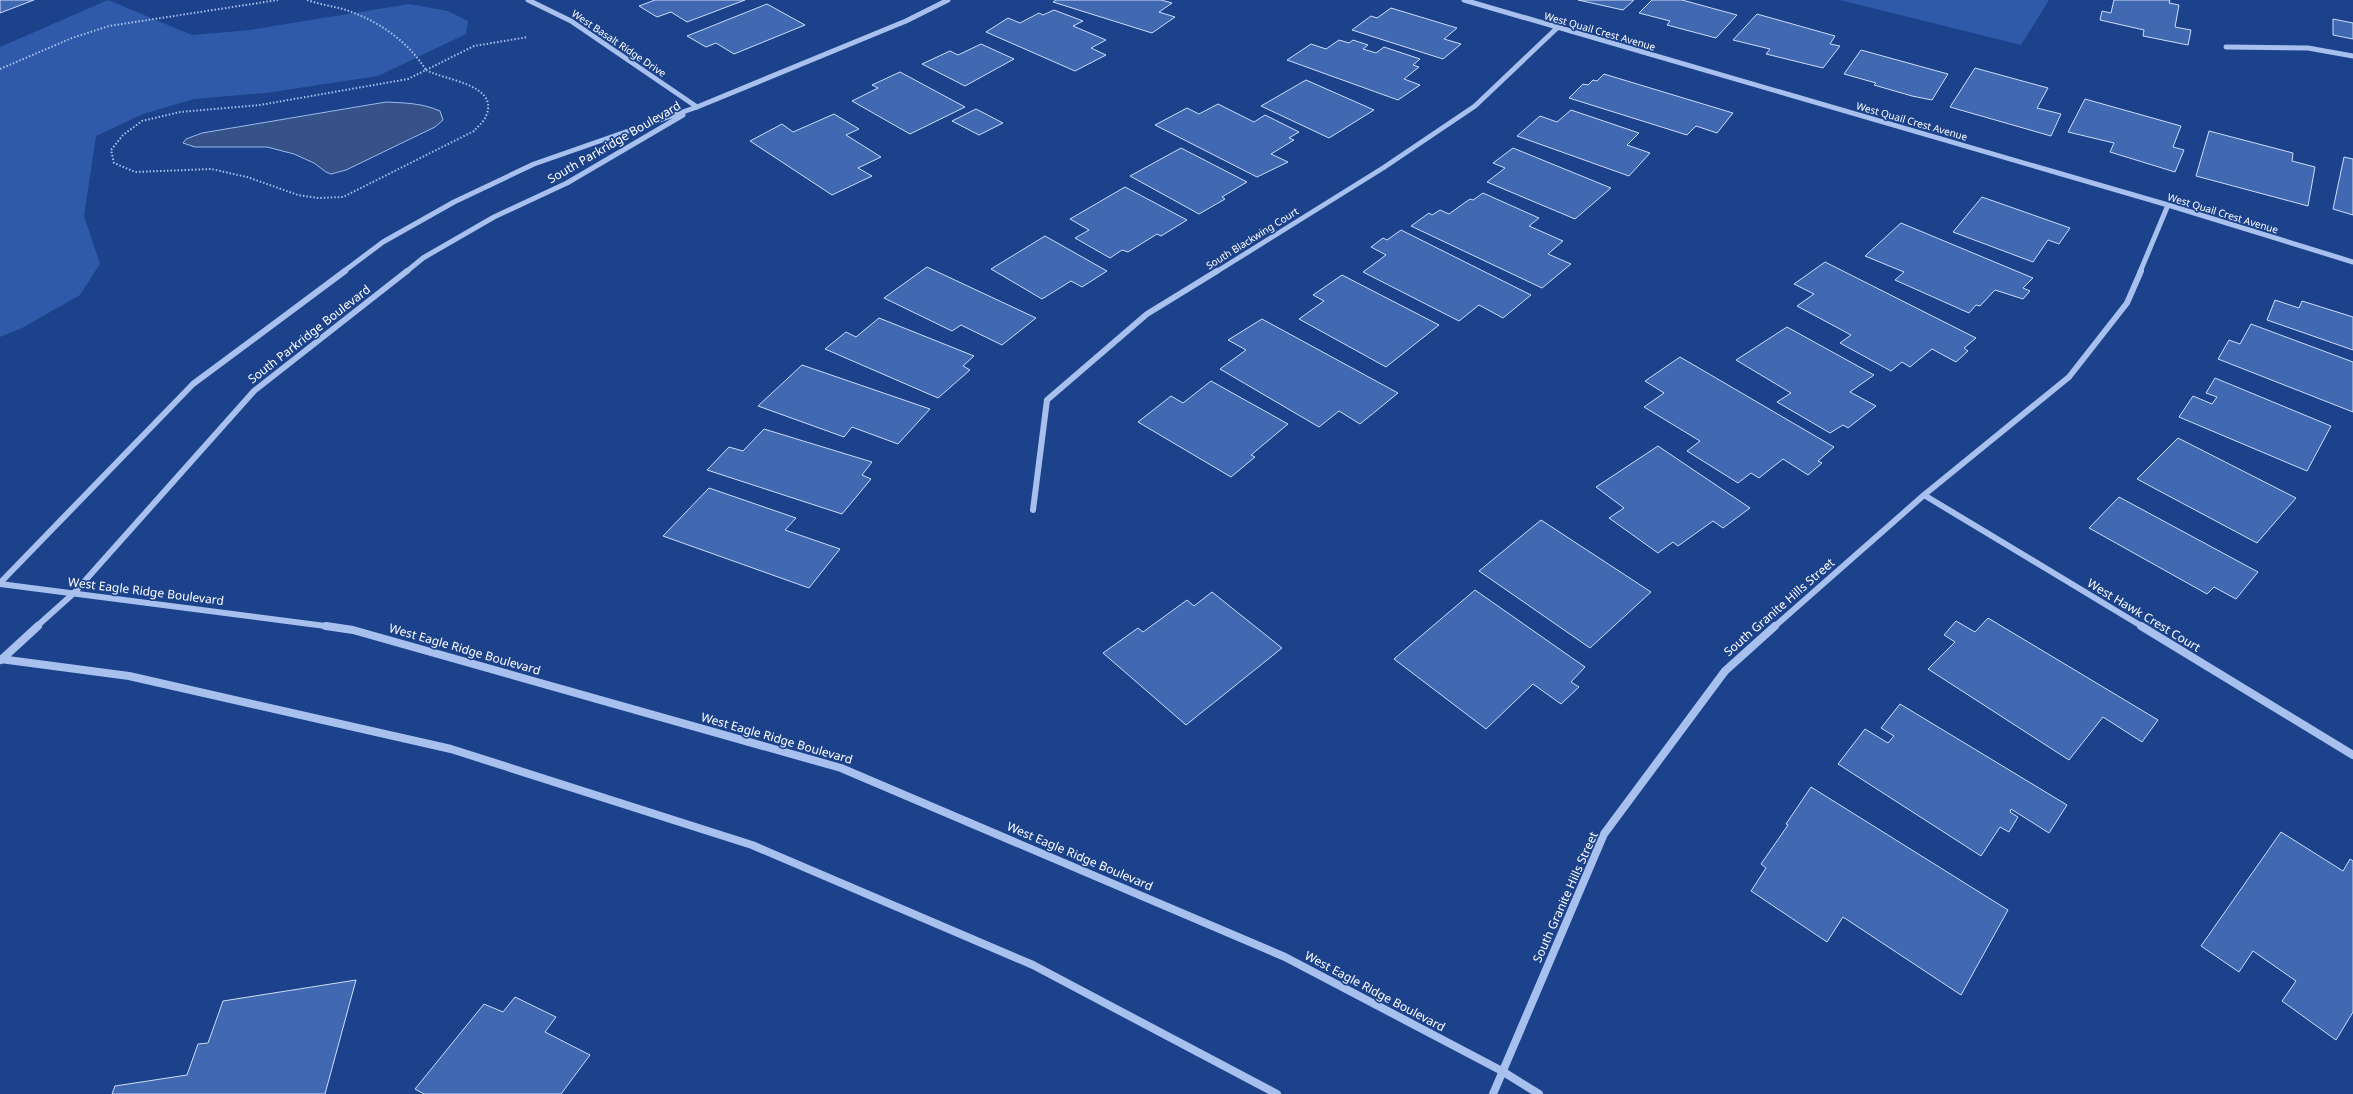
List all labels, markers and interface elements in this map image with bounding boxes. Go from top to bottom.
street label: West Basalt Ridge Drive [569,6,669,80]
street label: West Quail Crest Avenue [1543,8,1658,54]
street label: South Parkridge Boulevard [544,97,684,187]
street label: West Quail Crest Avenue [1855,98,1970,144]
street label: West Quail Crest Avenue [2166,189,2280,237]
street label: South Blackwing Court [1203,204,1301,272]
street label: South Parkridge Boulevard [244,281,374,387]
street label: South Granite Hills Street [1720,554,1839,660]
street label: West Eagle Ridge Boulevard [67,573,225,609]
street label: West Hawk Crest Court [2084,574,2204,656]
street label: West Eagle Ridge Boulevard [387,619,543,679]
street label: West Eagle Ridge Boulevard [699,708,855,768]
street label: West Eagle Ridge Boulevard [1004,818,1156,894]
street label: South Granite Hills Street [1528,828,1602,965]
street label: West Eagle Ridge Boulevard [1302,947,1448,1035]

